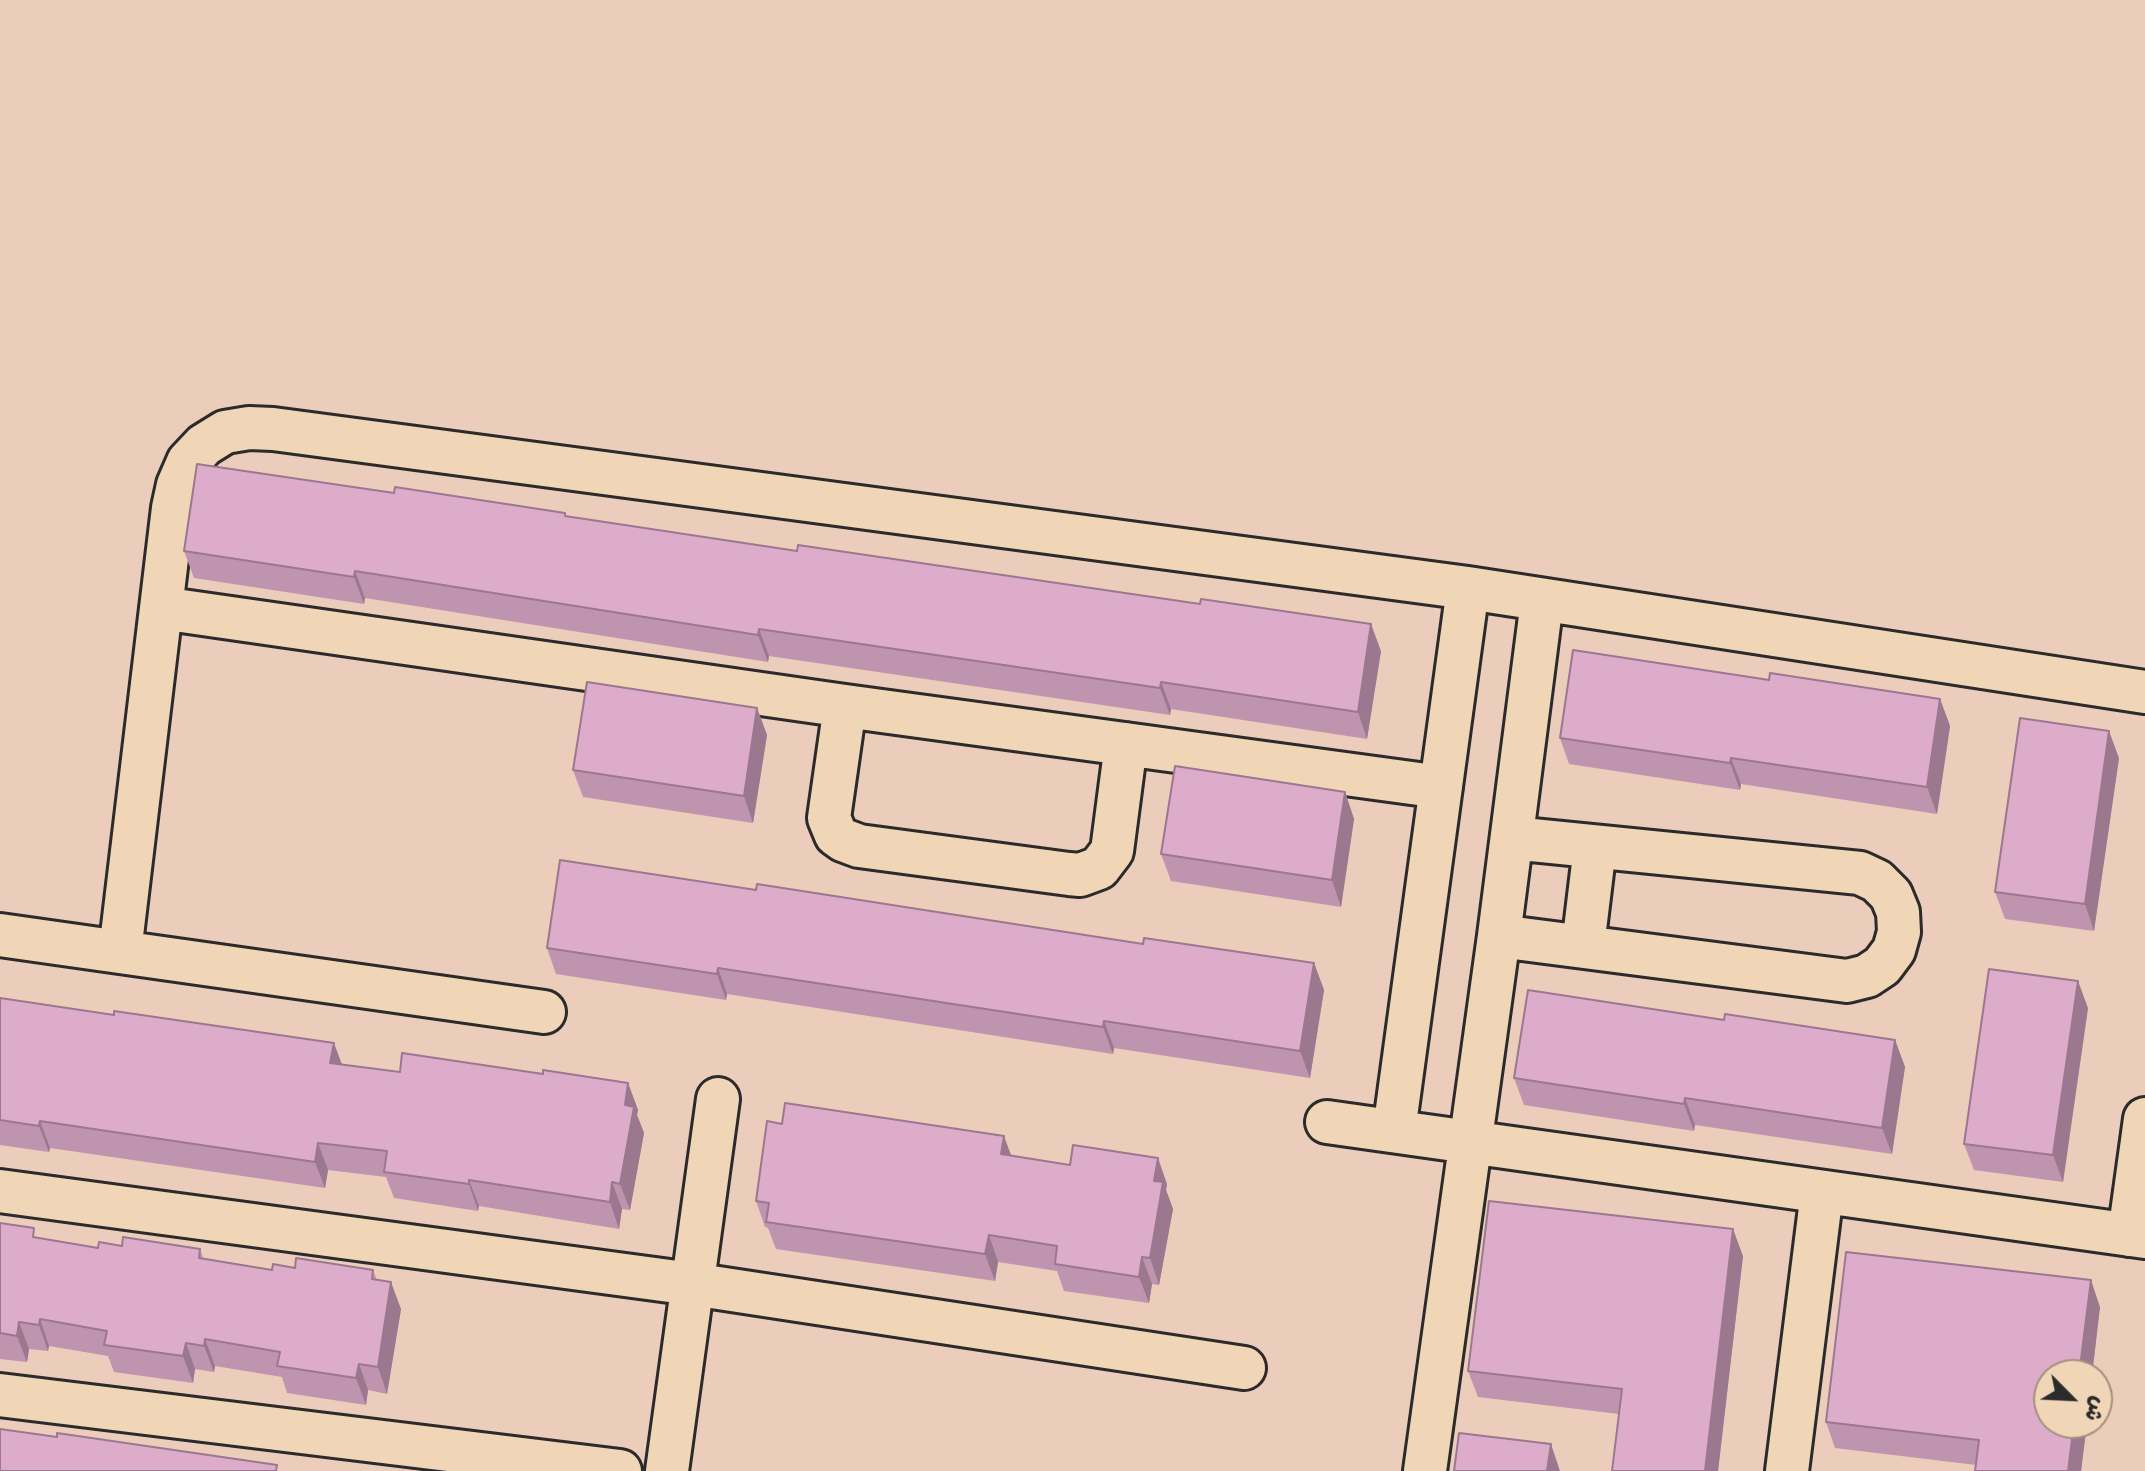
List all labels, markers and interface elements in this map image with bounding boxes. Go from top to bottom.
north arrow [2033,1359,2113,1439]
text: ش [2074,1391,2113,1426]

